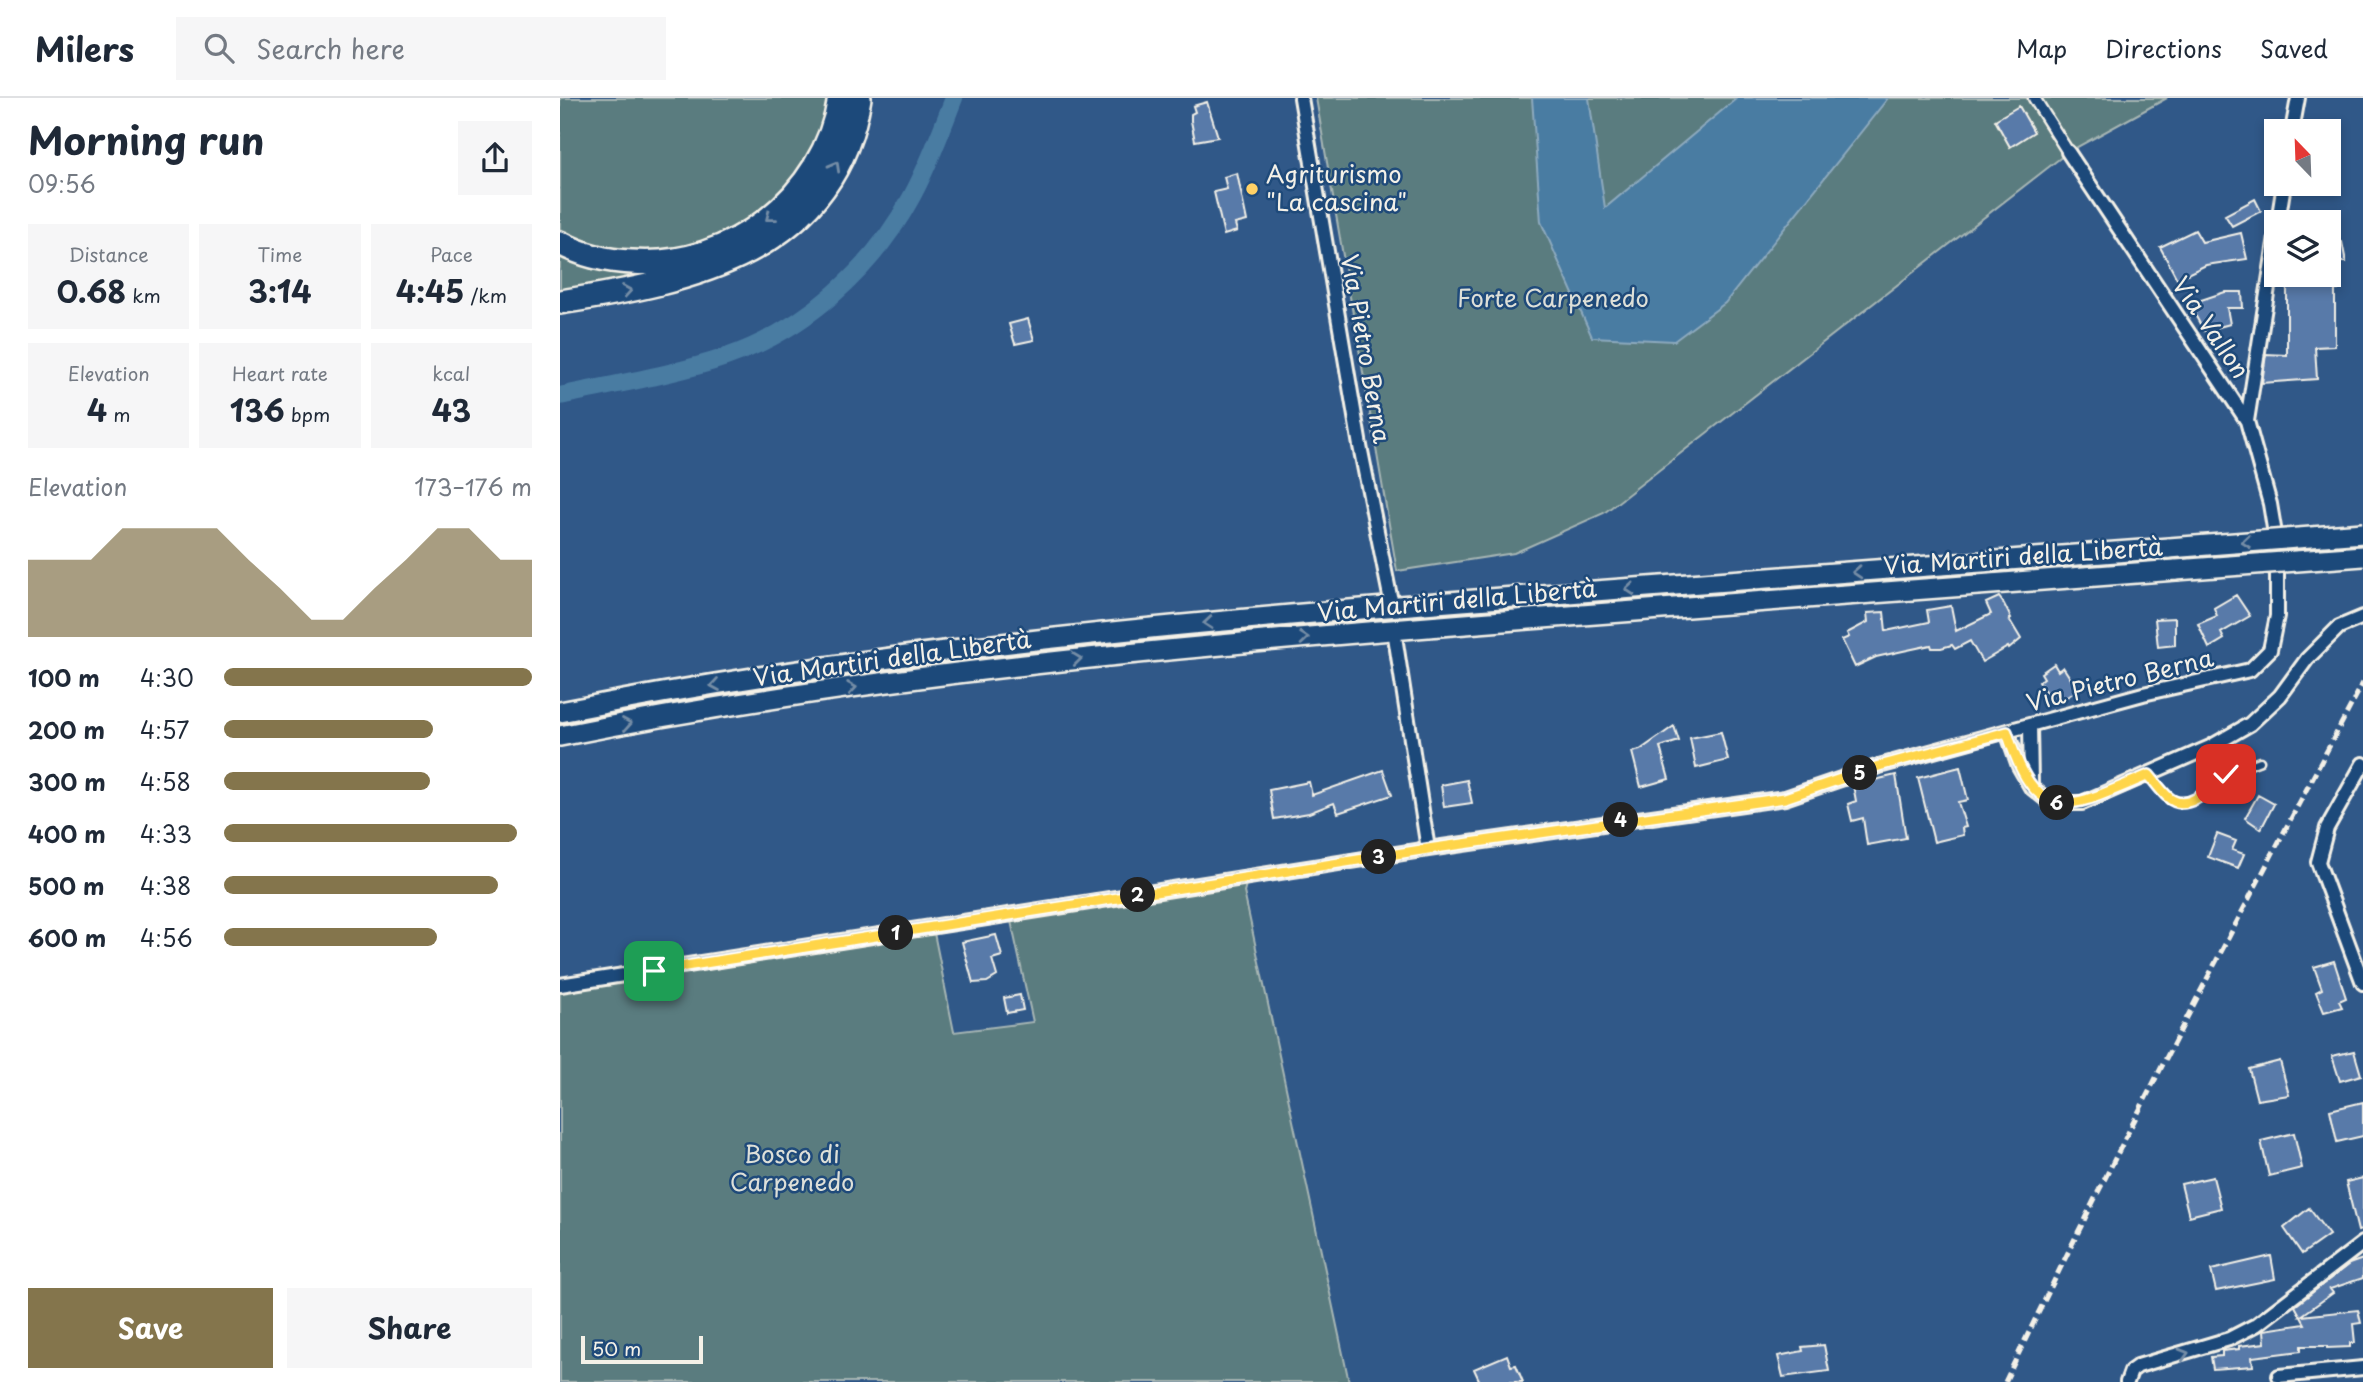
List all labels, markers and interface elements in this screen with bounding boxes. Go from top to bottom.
search box [176,17,666,80]
text: Milers [35,23,134,73]
icon: search [200,29,238,67]
text: Search here [256,29,405,68]
text: Map [2016,30,2067,66]
text: Directions [2105,30,2222,66]
text: Saved [2260,30,2328,66]
text: Morning run [28,111,264,168]
north arrow [2264,119,2342,196]
map controls [2264,119,2341,287]
button: share [458,121,532,195]
place label: Agriturismo "La cascina" [1266,155,1407,219]
one-way arrow [827,161,841,173]
text: 09:56 [28,166,96,201]
marker: Agriturismo "La cascina" [1244,181,1260,197]
one-way arrow [766,209,779,221]
button: layers [2264,210,2341,287]
text: Distance [69,240,149,268]
text: Time [258,240,302,268]
text: Pace [430,240,473,268]
street label: Via Pietro Berna [1333,251,1401,446]
text: 0.68 [57,268,126,313]
text: 3:14 [248,268,312,313]
text: 4:45 [396,268,464,313]
street label: Via Vallon [2164,269,2259,385]
park label: Forte Carpenedo [1457,279,1649,315]
text: km [126,281,161,309]
text: /km [464,281,507,309]
one-way arrow [621,284,633,299]
text: Elevation [68,359,150,387]
text: Heart rate [232,359,328,387]
text: kcal [432,359,470,387]
text: 4 [87,387,107,432]
text: 136 [230,387,285,432]
text: 43 [432,387,471,432]
text: m [107,400,131,428]
text: bpm [285,400,330,428]
text: Elevation [28,469,127,504]
text: 173–176 m [414,469,532,504]
street label: Via Martiri della Libertà [1882,527,2164,583]
one-way arrow [2240,534,2251,549]
one-way arrow [1851,564,1862,579]
street label: Via Martiri della Libertà [1316,569,1598,629]
one-way arrow [1624,581,1635,596]
one-way arrow [1202,615,1213,630]
street label: Via Martiri della Libertà [750,620,1033,694]
one-way arrow [1299,631,1310,646]
street label: Via Pietro Berna [2022,638,2217,720]
one-way arrow [1072,652,1083,667]
text: 100 m [28,660,100,695]
text: 4:30 [140,660,194,695]
one-way arrow [709,677,721,692]
one-way arrow [846,680,858,695]
text: 200 m [28,712,105,747]
text: 4:57 [140,712,189,747]
one-way arrow [621,717,633,732]
pin [2196,744,2256,804]
icon: check [2207,755,2245,793]
pin: 5 [1842,756,1878,790]
text: 5 [1853,758,1866,786]
text: 300 m [28,764,106,799]
text: 4:58 [140,764,191,799]
pin: 6 [2040,786,2074,820]
text: 6 [2050,788,2063,816]
pin: 4 [1604,802,1638,838]
text: 4 [1614,805,1627,833]
text: 400 m [28,816,106,851]
text: 4:33 [140,816,192,851]
pin: 3 [1362,840,1396,874]
text: 3 [1372,842,1385,870]
text: 500 m [28,868,105,903]
text: 4:38 [140,868,191,903]
pin: 2 [1120,878,1156,912]
text: 2 [1131,880,1144,908]
pin: 1 [878,916,914,950]
text: 1 [891,918,900,946]
text: 600 m [28,920,106,955]
text: 4:56 [140,920,193,955]
pin [624,941,684,1001]
icon: arrive [635,952,673,990]
park label: Bosco di Carpenedo [730,1135,854,1199]
button: Save [28,1288,273,1368]
button: Share [287,1288,532,1368]
scale bar [581,1333,704,1365]
text: 50 m [592,1334,641,1362]
one-way arrow [2178,1347,2190,1362]

